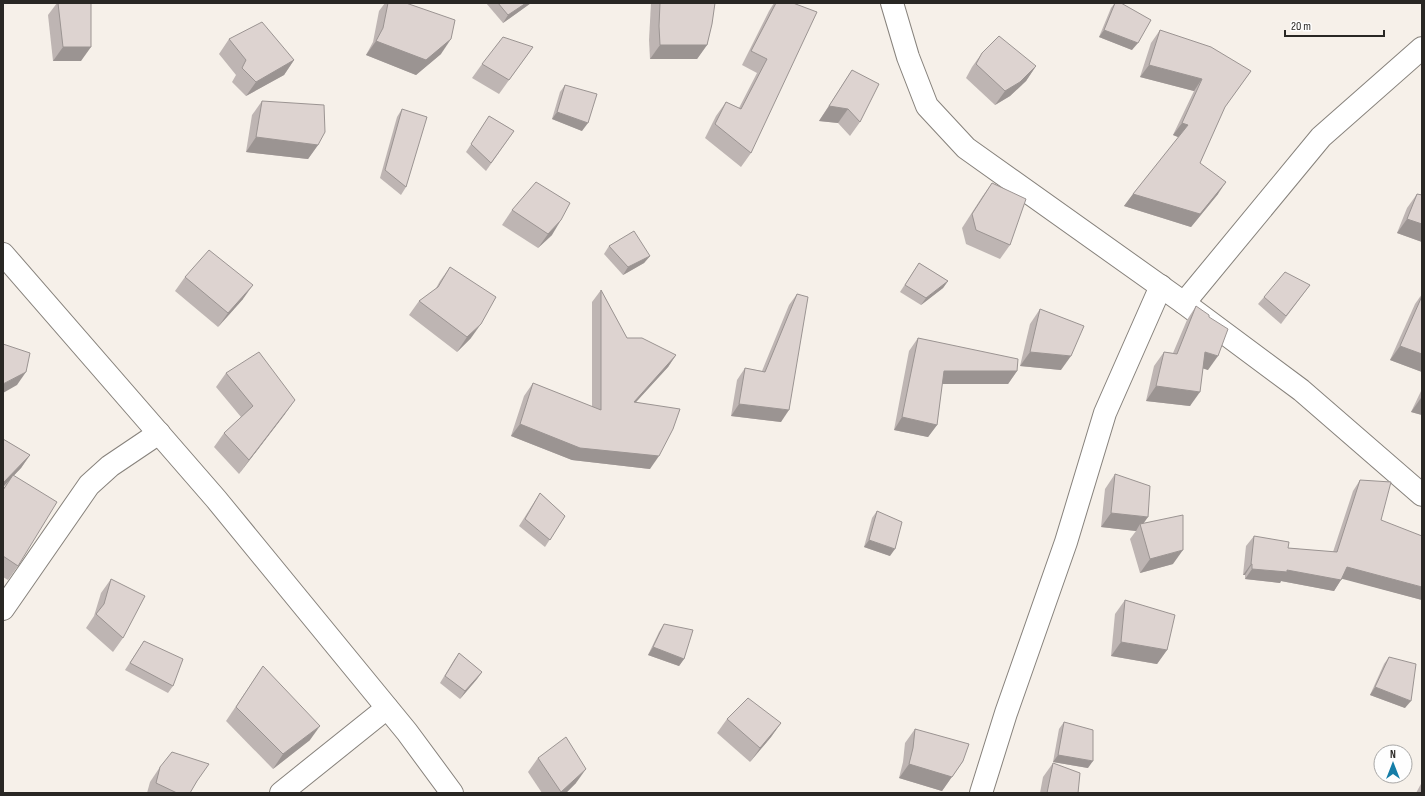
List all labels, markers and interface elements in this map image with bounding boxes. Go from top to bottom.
scale bar [1285,12,1384,38]
text: 20 m [1291,19,1311,34]
north arrow [1373,744,1413,784]
text: N [1390,748,1396,761]

